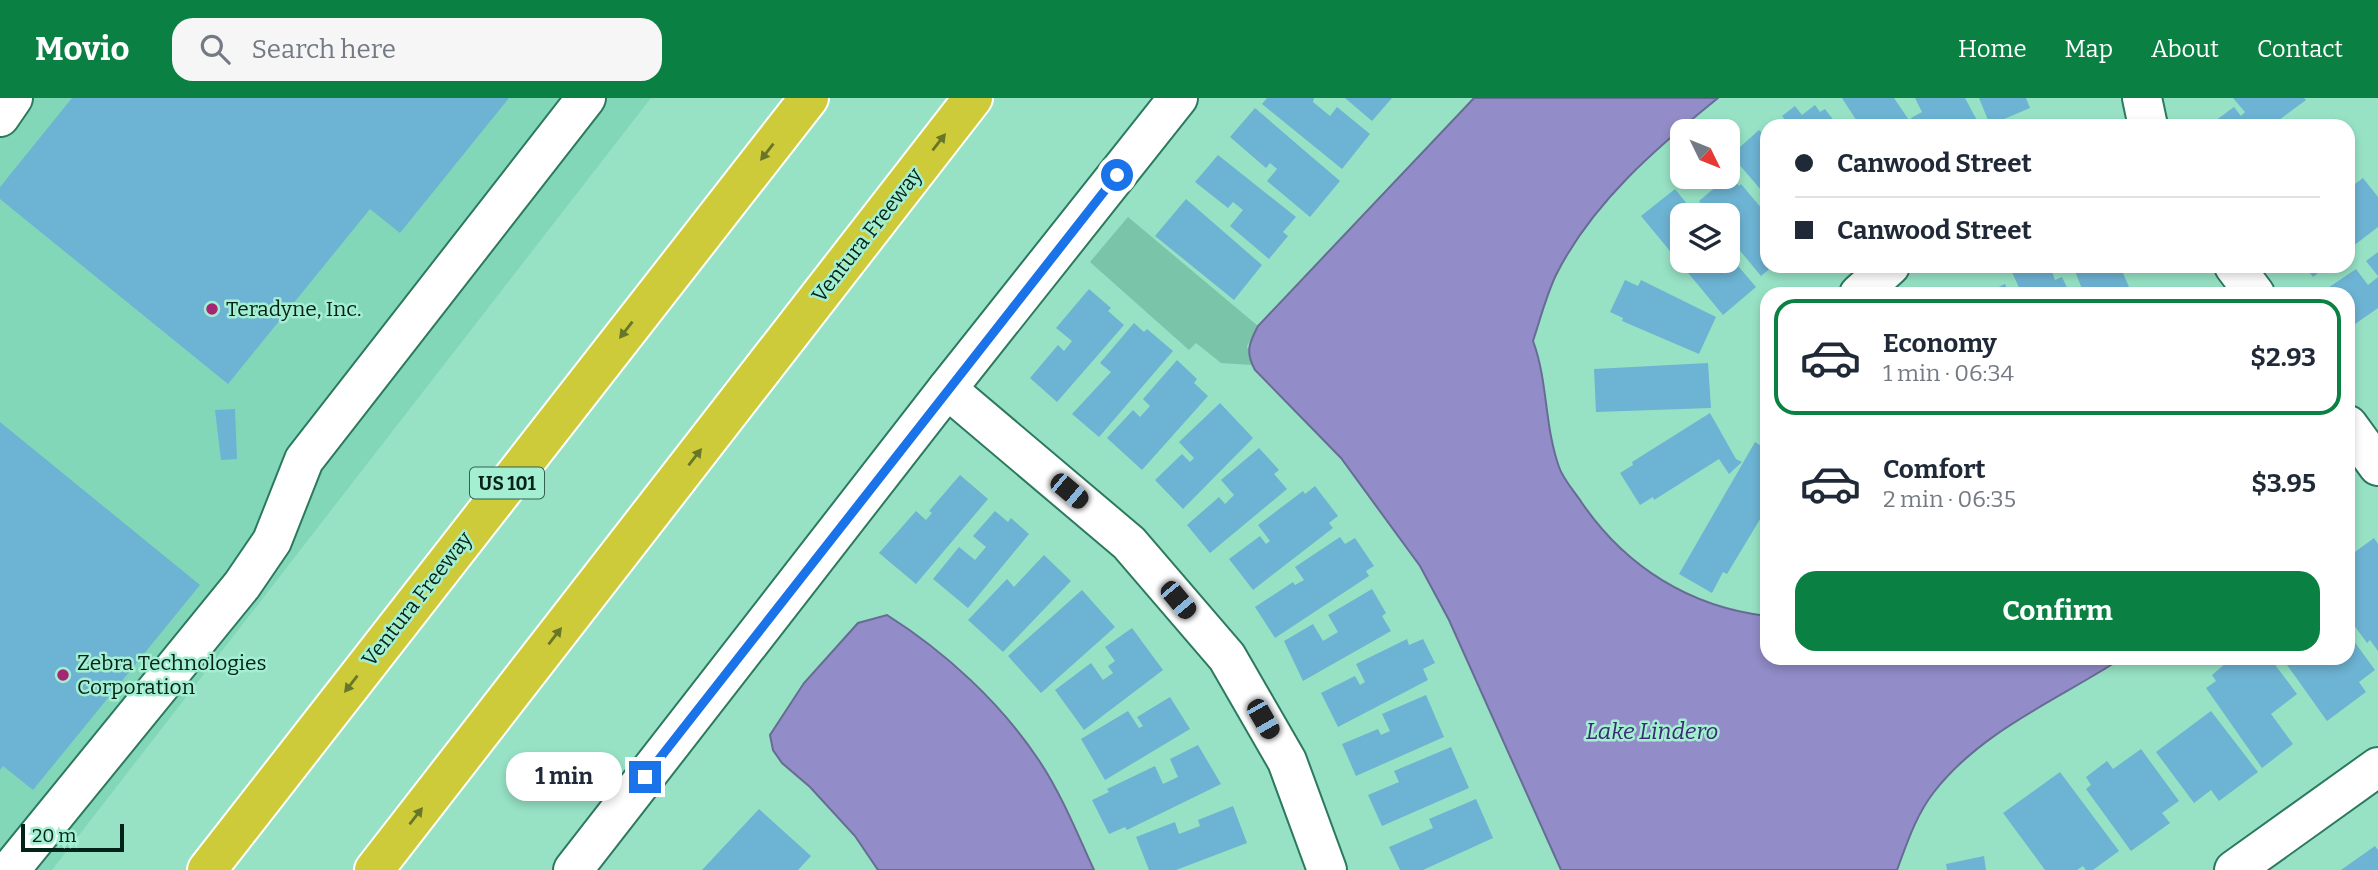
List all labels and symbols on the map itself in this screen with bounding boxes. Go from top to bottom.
north arrow [1670,119,1740,189]
one-way arrow [932,133,947,151]
one-way arrow [760,143,775,160]
route start [1101,159,1133,191]
street label: Ventura Freeway [806,162,928,308]
place label: Teradyne, Inc. [226,296,362,322]
marker: Teradyne, Inc. [204,301,220,317]
one-way arrow [619,322,634,339]
one-way arrow [687,448,702,466]
road number: US 101 [470,468,544,498]
car [1047,469,1092,513]
street label: Ventura Freeway [356,526,478,672]
car [1157,577,1200,623]
one-way arrow [548,628,563,646]
place label: Zebra Technologies Corporation [77,650,267,700]
marker: Zebra Technologies Corporation [55,667,71,683]
one-way arrow [345,675,359,693]
car [1244,696,1283,742]
water label: Lake Lindero [1586,717,1718,745]
callout: 1 min [505,752,620,802]
route end [629,761,661,793]
one-way arrow [408,807,422,825]
scale bar [21,821,124,853]

